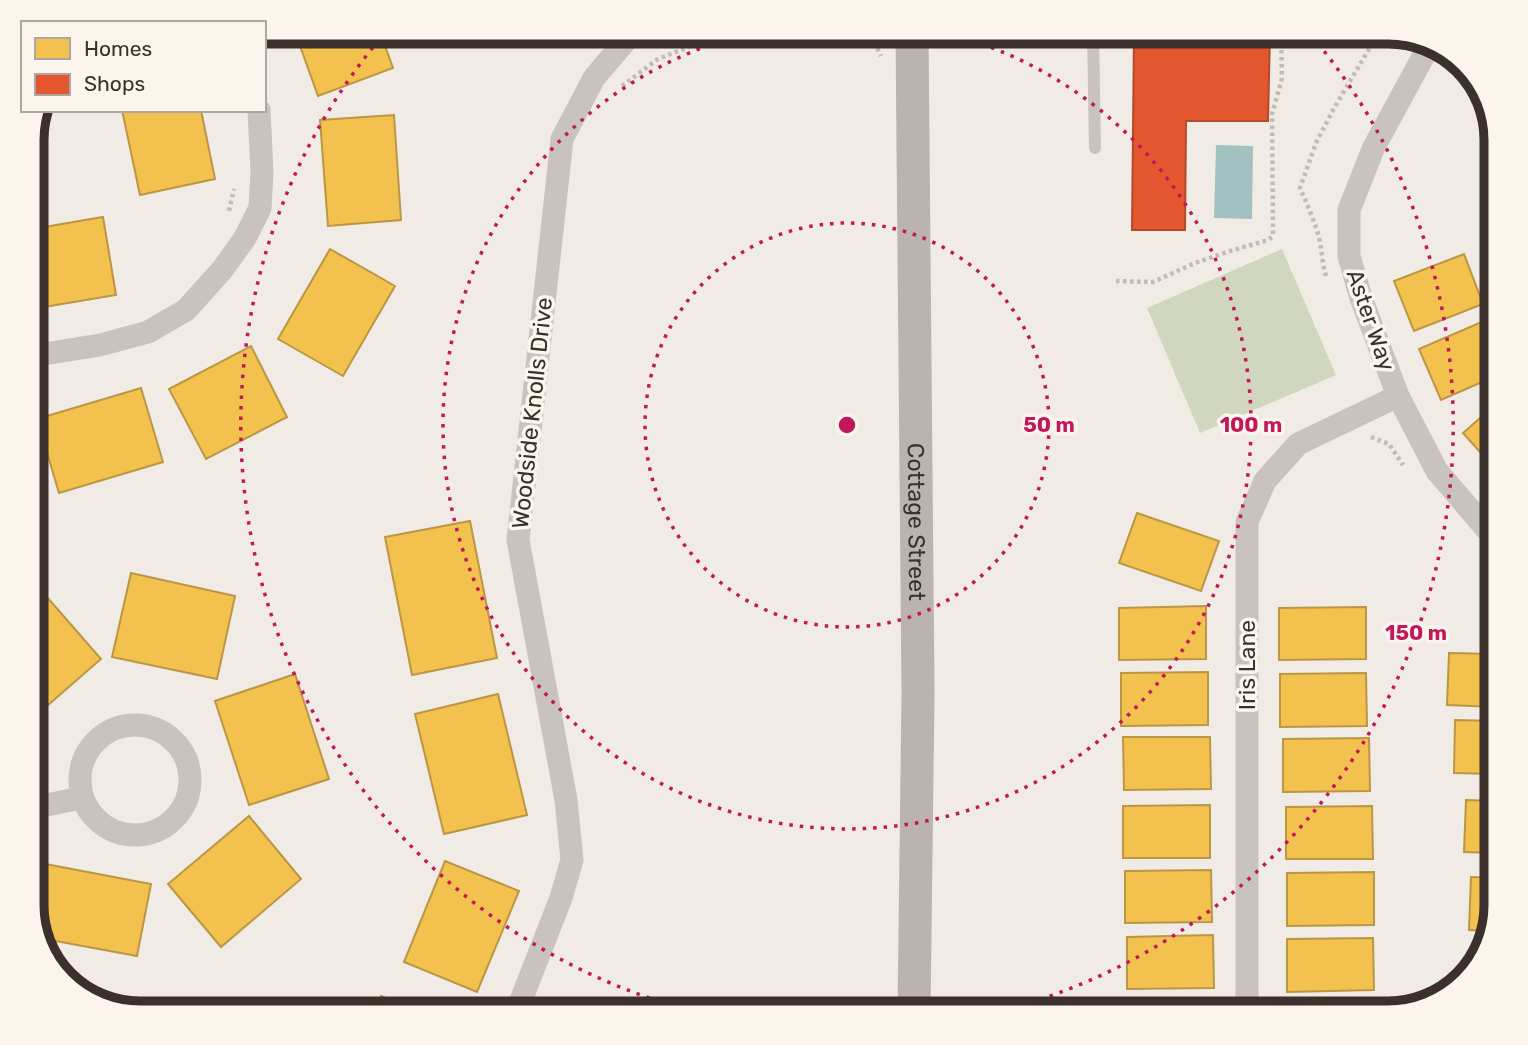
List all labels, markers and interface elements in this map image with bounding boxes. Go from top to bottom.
legend [21,21,266,112]
text: Homes [84,36,152,61]
text: Shops [84,71,145,96]
street label: Aster Way [1341,266,1402,375]
street label: Woodside Knolls Drive [506,296,558,530]
text: 50 m [1023,412,1075,437]
text: 100 m [1220,412,1282,437]
centre of rings [835,413,859,437]
street label: Cottage Street [902,443,931,601]
street label: Iris Lane [1233,620,1261,710]
text: 150 m [1385,620,1447,645]

